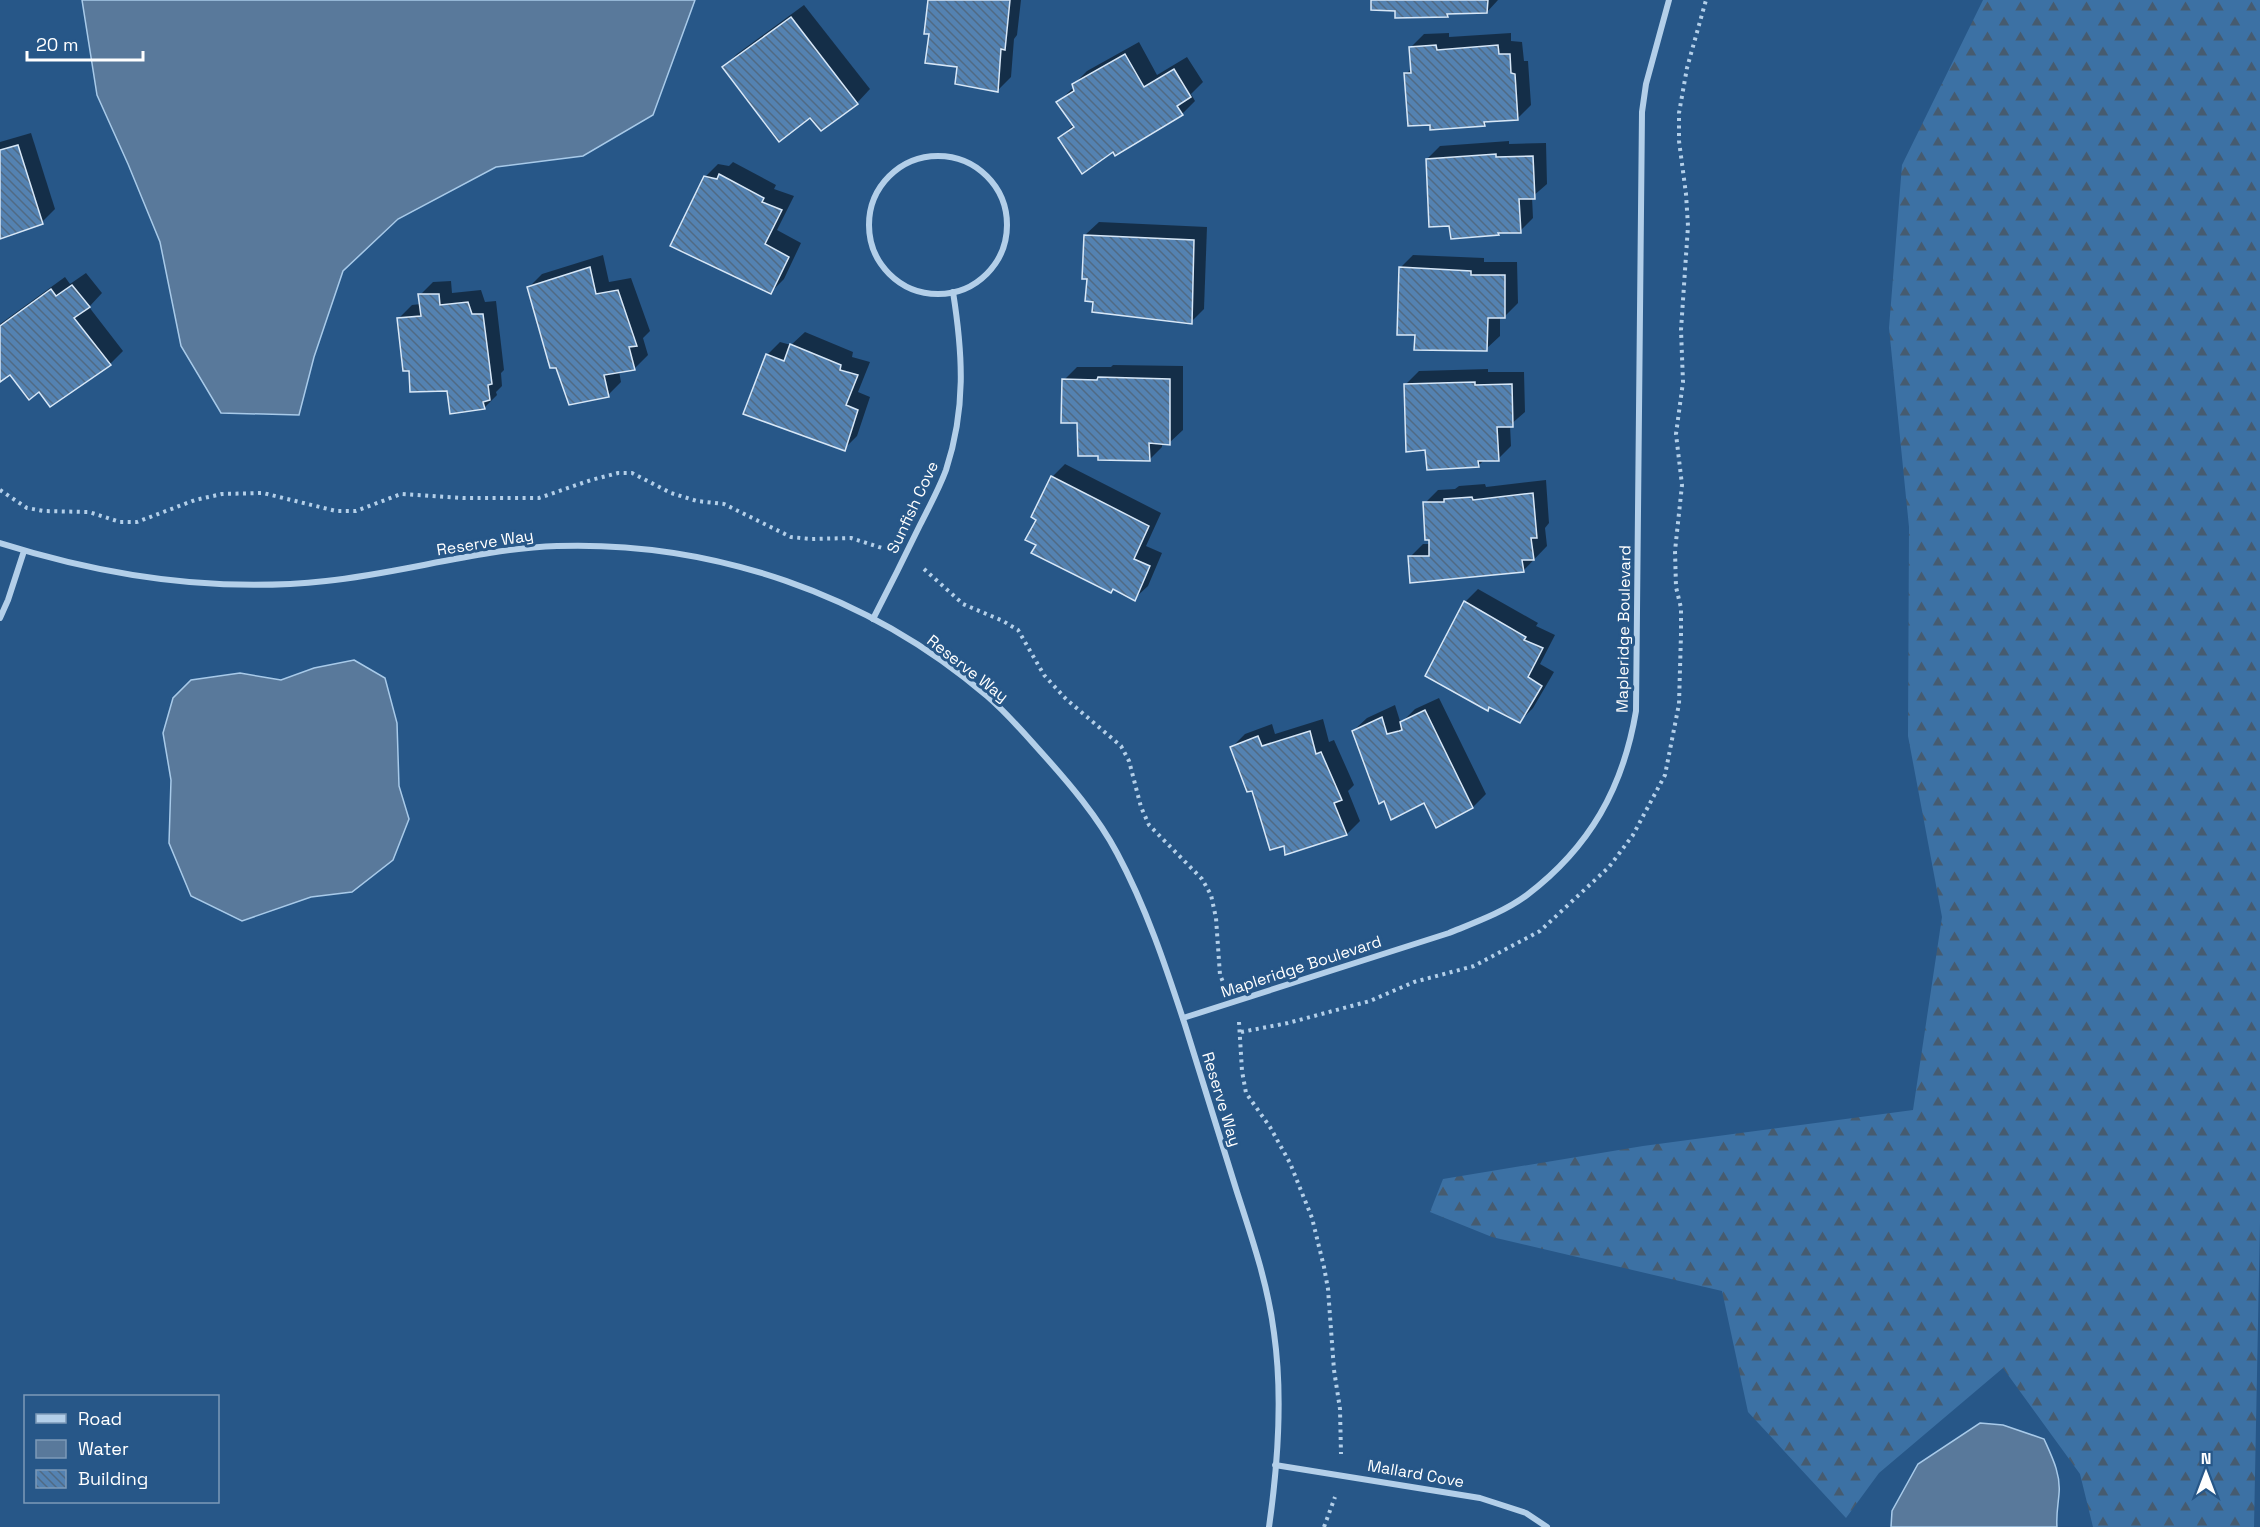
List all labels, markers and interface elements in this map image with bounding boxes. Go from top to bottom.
scale bar [27,24,142,62]
text: 20 m [36,33,79,56]
street label: Sunfish Cove [882,458,943,557]
street label: Reserve Way [435,524,535,561]
street label: Mapleridge Boulevard [1612,545,1635,713]
street label: Reserve Way [923,630,1013,707]
street label: Mapleridge Boulevard [1218,931,1384,1002]
street label: Reserve Way [1197,1049,1246,1149]
legend [24,1395,219,1503]
text: Road [78,1407,122,1430]
text: Water [78,1437,129,1460]
north arrow [2176,1443,2236,1503]
text: N [2201,1448,2211,1469]
street label: Mallard Cove [1366,1455,1466,1492]
text: Building [78,1467,148,1490]

